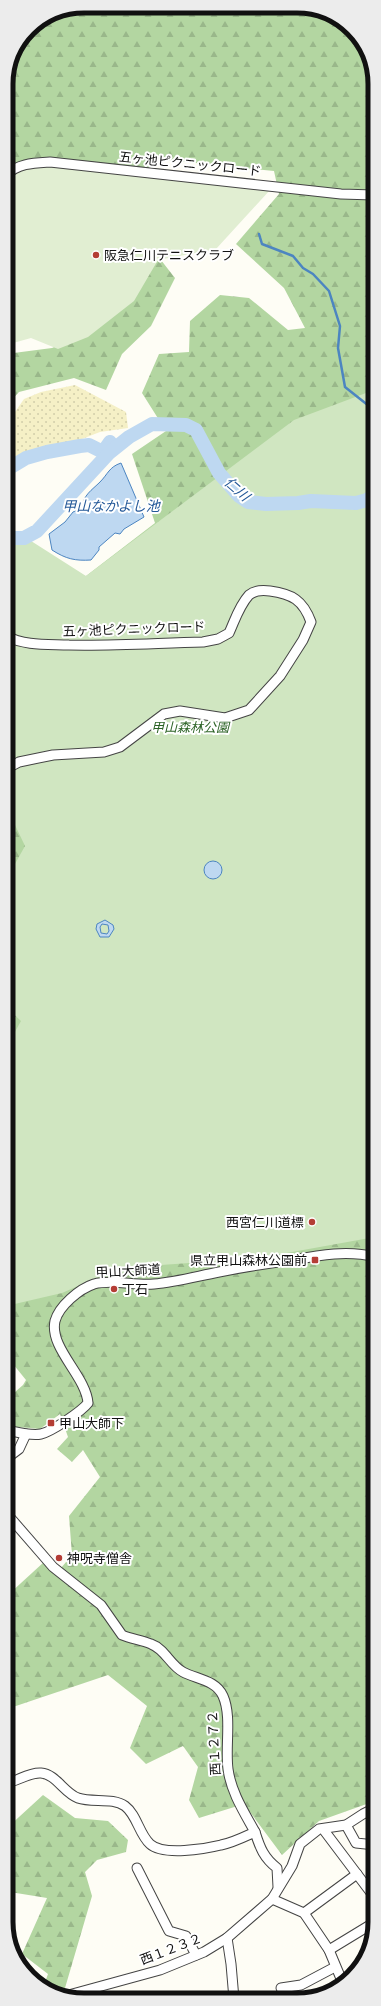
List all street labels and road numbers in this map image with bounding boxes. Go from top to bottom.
street label: 五ヶ池ピクニックロード [118,149,262,179]
street label: 五ヶ池ピクニックロード [62,619,206,639]
street label: 甲山大師道 [95,1262,161,1280]
street label: 西１２７２ [205,1710,223,1776]
street label: 西１２３２ [138,1930,204,1968]

